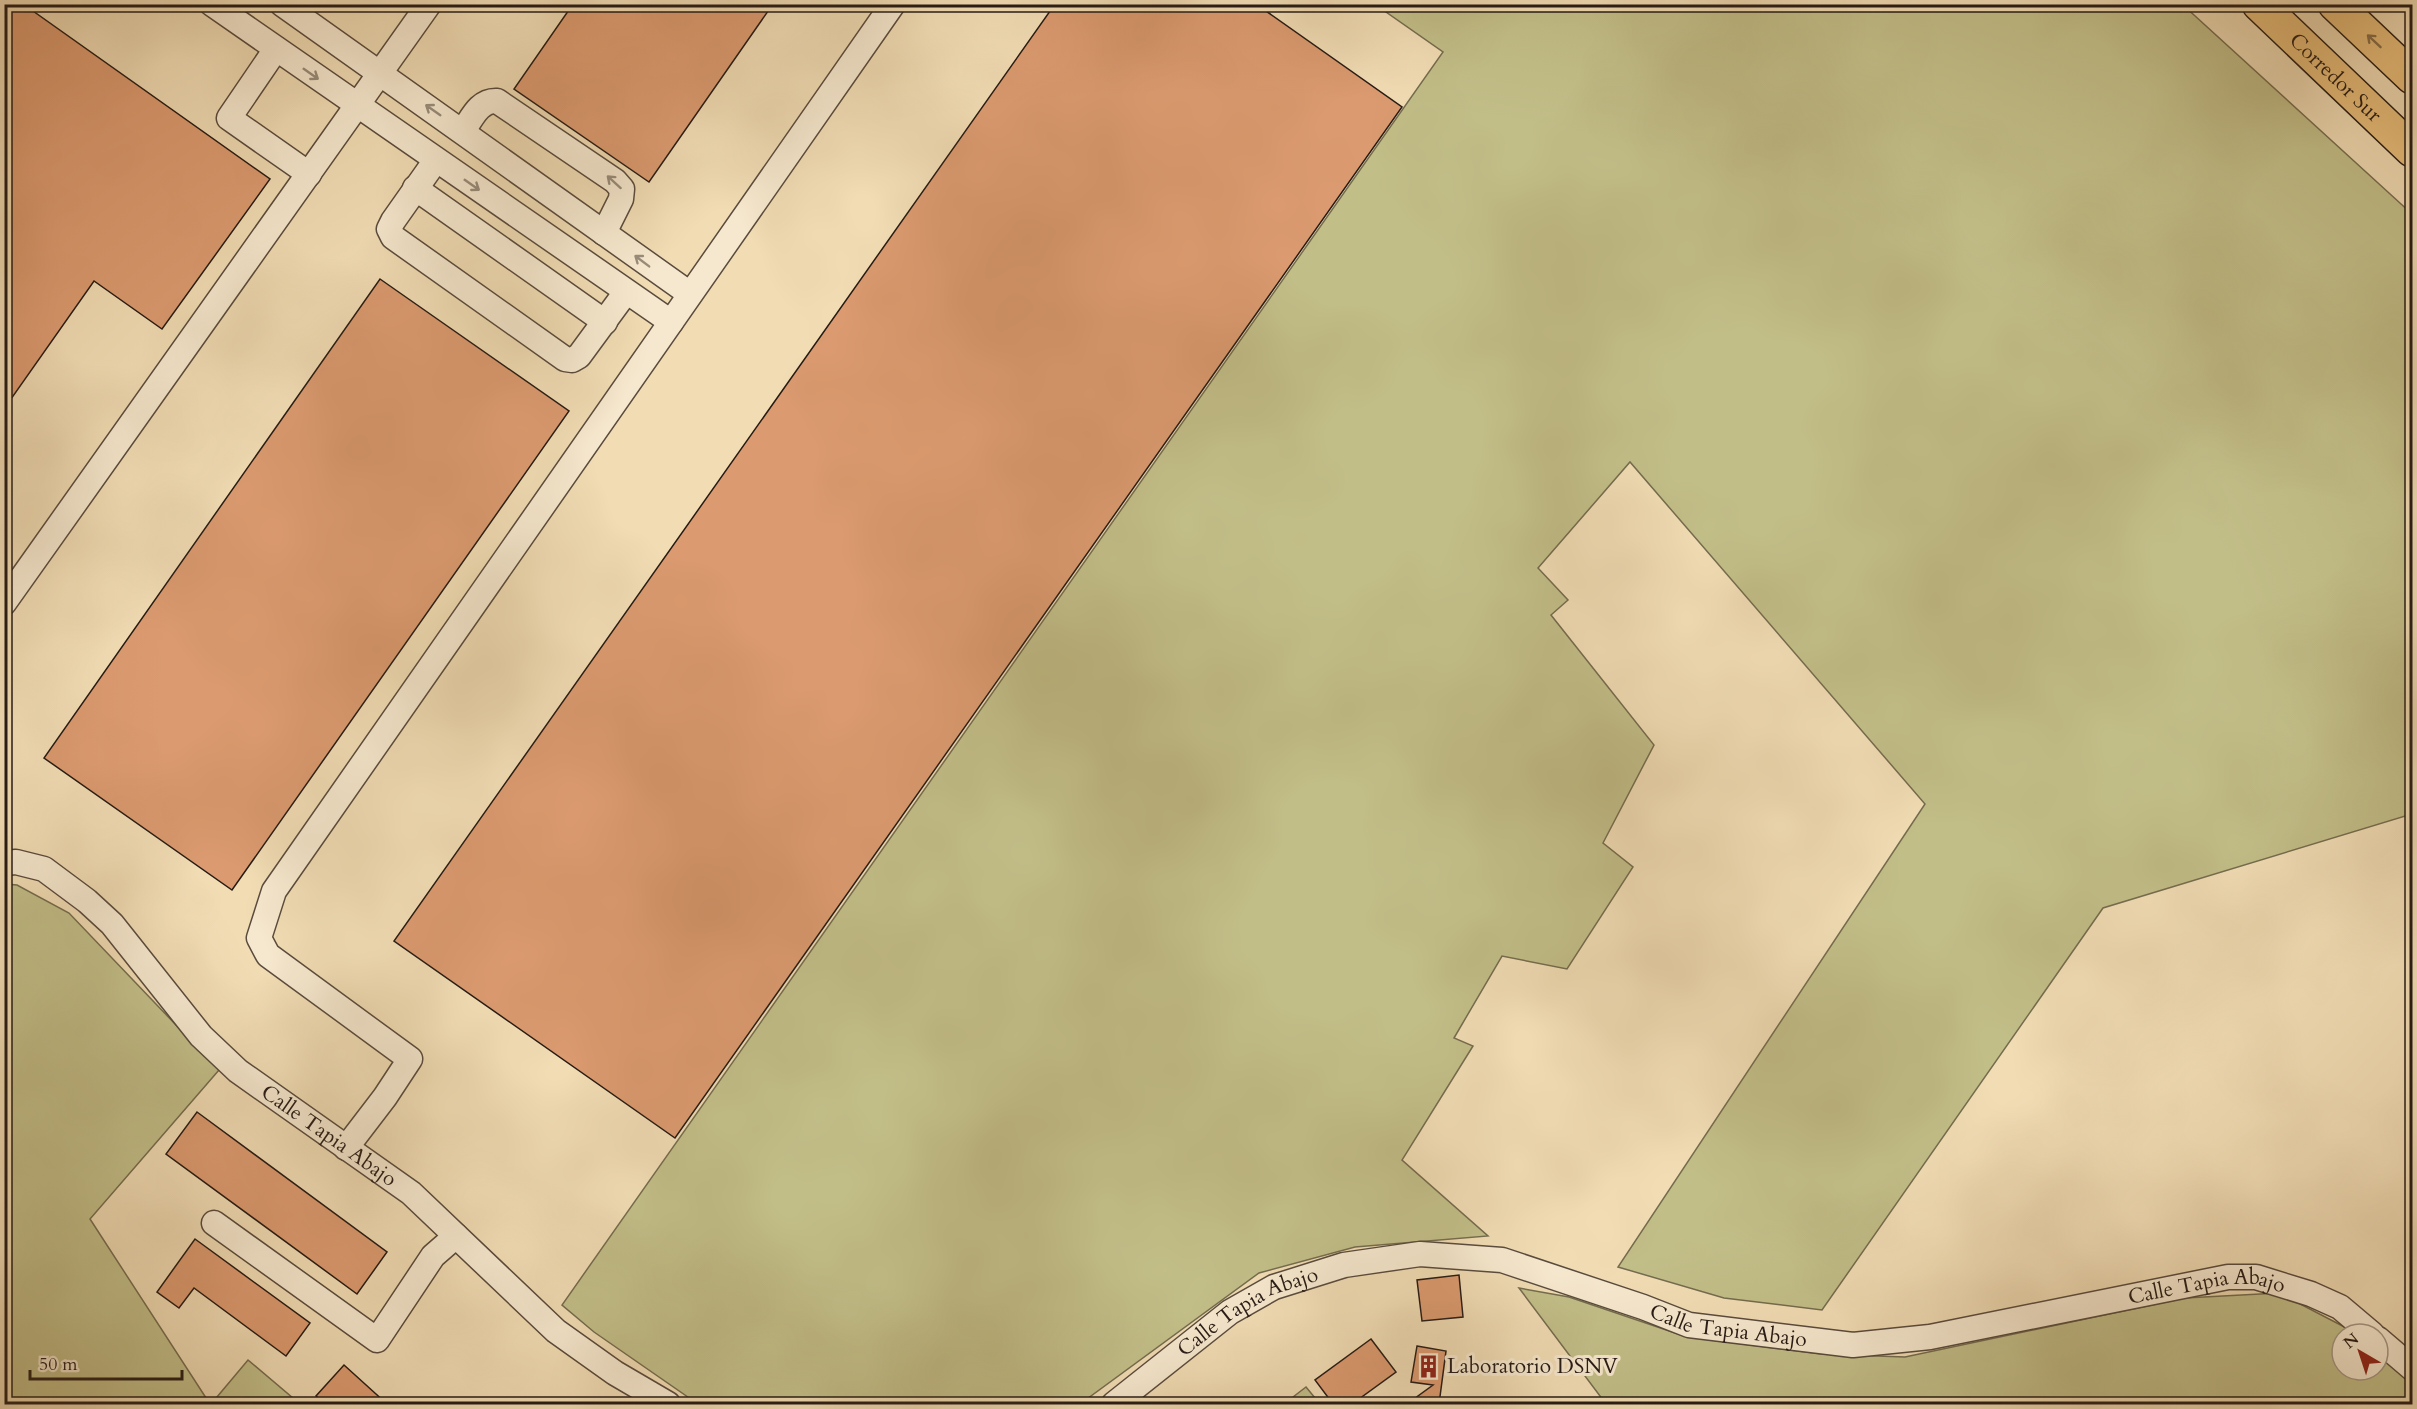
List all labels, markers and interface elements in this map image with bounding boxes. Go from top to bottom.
street label: Corredor Sur [2283,26,2388,129]
one-way arrow [2366,34,2381,48]
one-way arrow [303,68,319,80]
one-way arrow [426,104,442,116]
one-way arrow [607,175,622,189]
one-way arrow [463,179,479,191]
one-way arrow [635,255,651,268]
street label: Calle Tapia Abajo [255,1078,403,1194]
street label: Calle Tapia Abajo [1171,1260,1322,1364]
street label: Calle Tapia Abajo [2126,1263,2289,1312]
street label: Calle Tapia Abajo [1645,1297,1809,1354]
north arrow [2330,1322,2390,1382]
text: N [2339,1328,2364,1354]
scale bar [30,1343,182,1381]
text: 50 m [39,1352,78,1377]
place label: Laboratorio DSNV [1447,1352,1618,1381]
building icon: Laboratorio DSNV [1416,1353,1442,1379]

